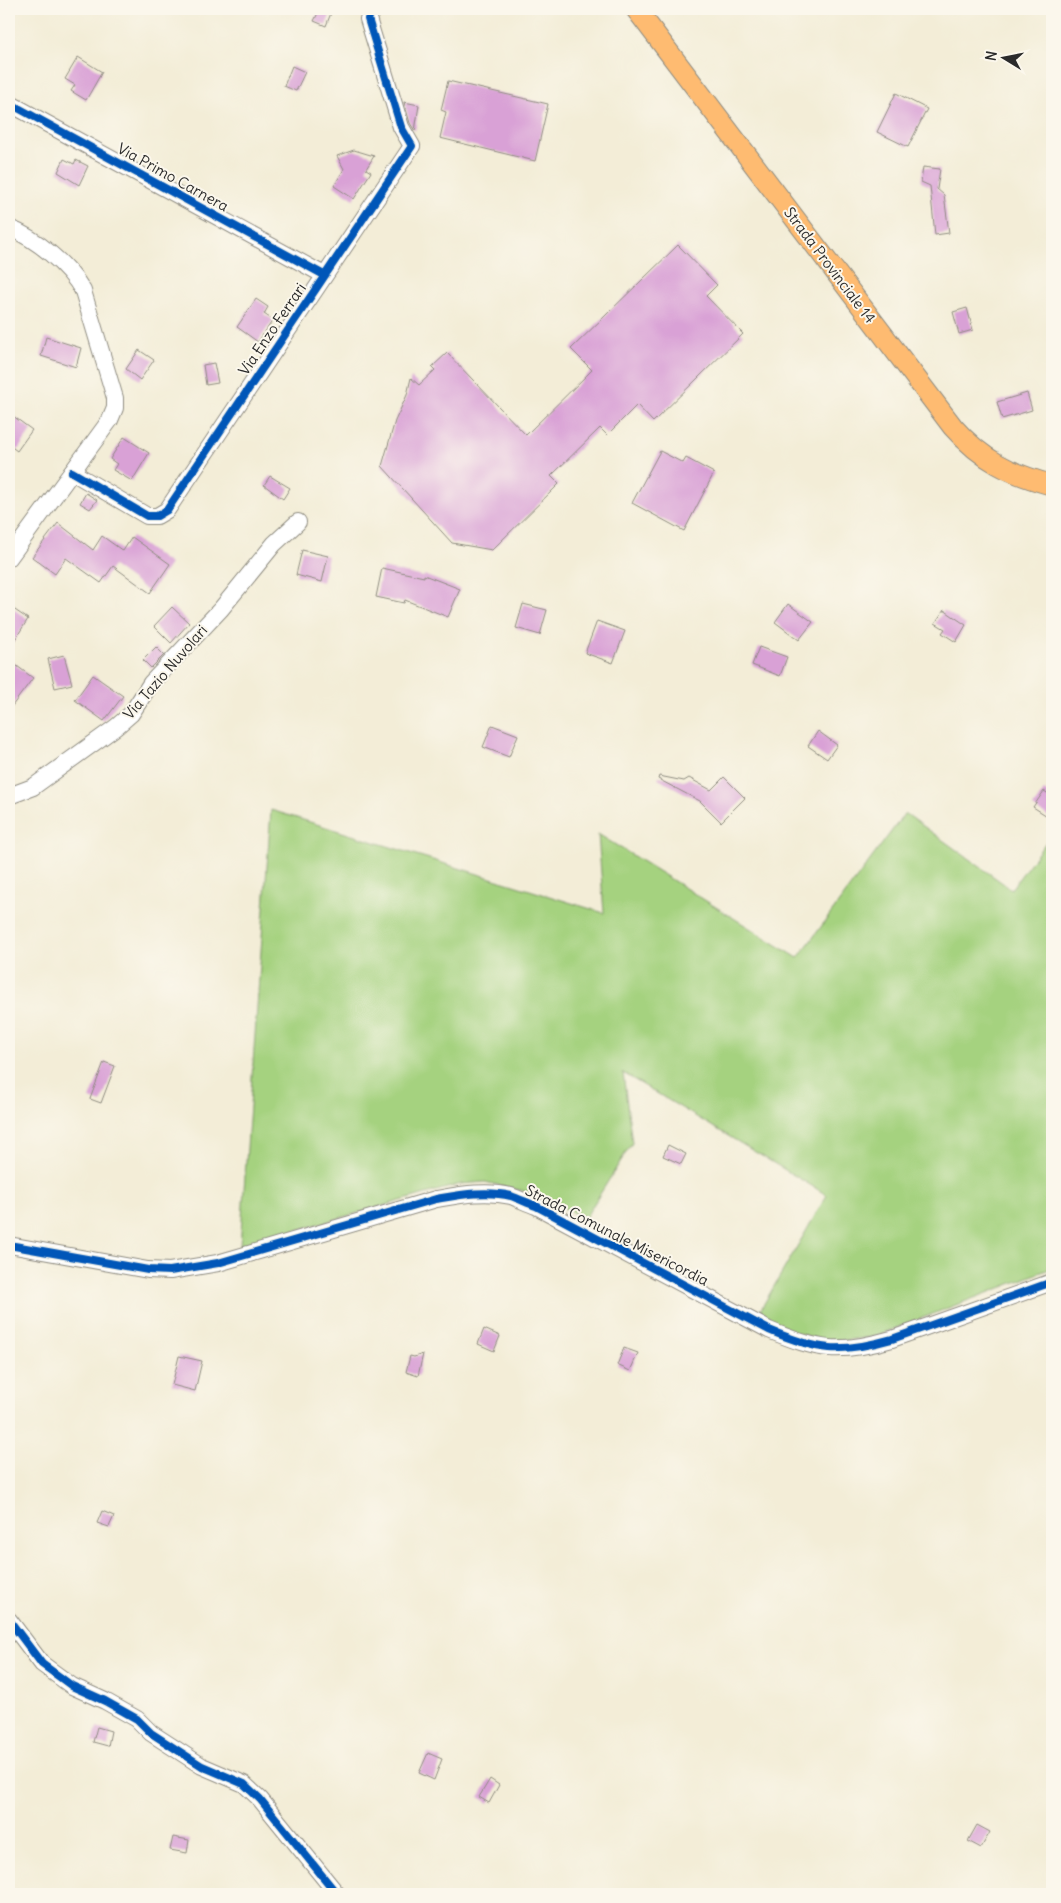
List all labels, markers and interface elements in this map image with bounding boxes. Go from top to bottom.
north arrow [978,32,1028,82]
text: N [981,49,1001,62]
street label: Via Primo Carnera [114,139,232,216]
street label: Strada Provinciale 14 [780,203,880,327]
street label: Via Enzo Ferrari [234,279,310,379]
street label: Via Tazio Nuvolari [119,621,211,723]
street label: Strada Comunale Misericordia [522,1180,712,1290]

